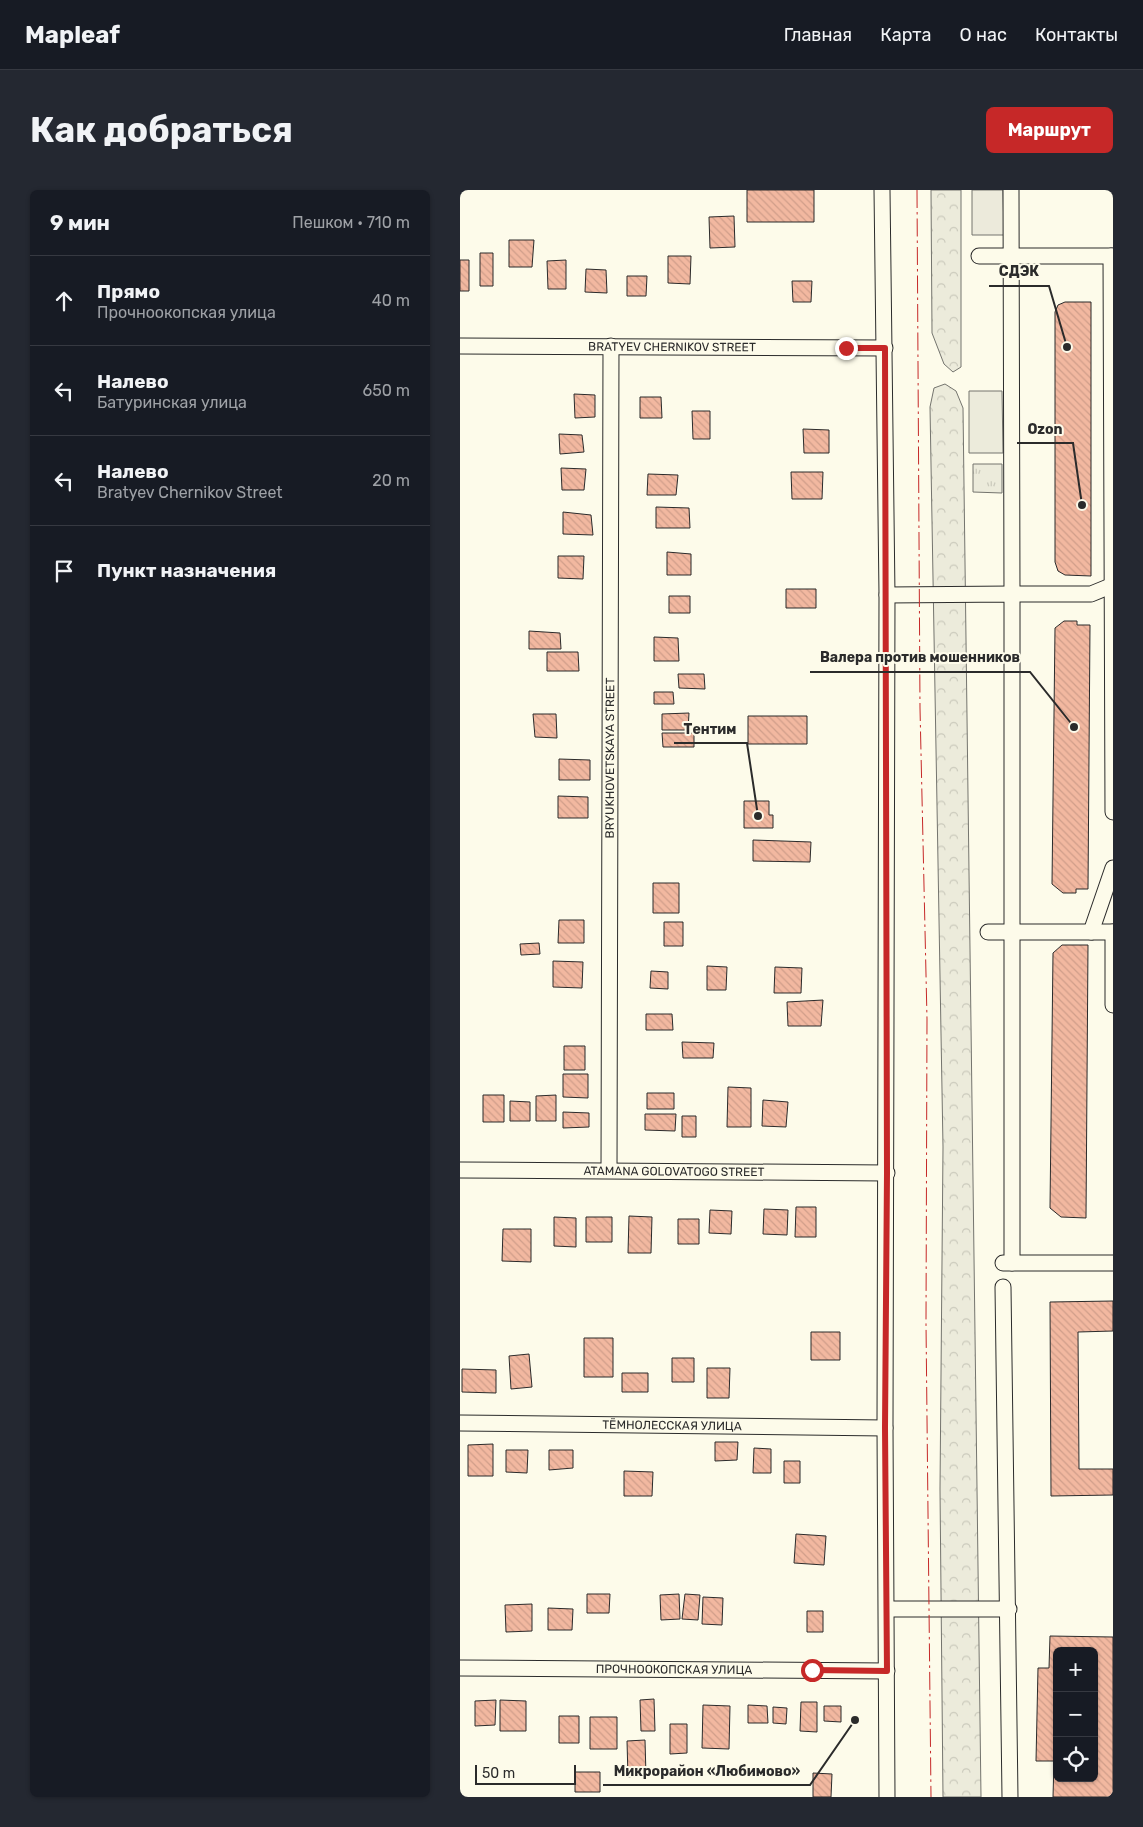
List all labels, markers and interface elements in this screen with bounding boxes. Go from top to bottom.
text: Mapleaf [25,21,120,49]
text: Главная [784,24,852,46]
text: Карта [880,24,932,46]
text: О нас [960,24,1007,46]
text: Контакты [1035,24,1118,46]
button: Маршрут [986,107,1113,153]
text: Как добраться [30,109,293,151]
text: 9 мин [50,210,110,235]
text: Пешком · 710 m [292,213,410,232]
callout: СДЭК [989,257,1049,286]
text: СДЭК [999,263,1039,280]
text: Прямо [97,280,160,303]
icon: ahead [50,287,78,315]
text: 40 m [372,291,410,310]
text: Прочноокопская улица [97,303,276,322]
route end [835,337,858,360]
street label: BRATYEV CHERNIKOV STREET [588,340,756,354]
text: Налево [97,370,169,393]
icon: left [50,377,78,405]
text: 650 m [363,381,410,400]
text: Батуринская улица [97,393,247,412]
callout: Ozon [1017,414,1073,443]
text: Ozon [1027,421,1063,438]
text: Налево [97,460,169,483]
icon: left [50,467,78,495]
text: 20 m [372,471,410,490]
text: Bratyev Chernikov Street [97,483,283,502]
icon: arrive [50,557,78,585]
text: Пункт назначения [97,559,276,582]
callout: Валера против мошенников [810,643,1030,672]
text: Валера против мошенников [820,649,1020,666]
street label: BRYUKHOVETSKAYA STREET [603,678,617,838]
callout: Тентим [674,714,747,743]
text: Тентим [684,721,736,738]
street label: ATAMANA GOLOVATOGO STREET [583,1164,765,1179]
street label: ТЁМНОЛЕССКАЯ УЛИЦА [602,1418,742,1433]
map controls [1053,1647,1098,1782]
button: + [1053,1647,1098,1692]
route start [801,1659,824,1682]
street label: ПРОЧНООКОПСКАЯ УЛИЦА [596,1662,752,1677]
button: − [1053,1692,1098,1737]
button: locate [1053,1737,1098,1782]
callout: Микрорайон «Любимово» [603,1756,810,1785]
scale bar [475,1762,576,1785]
text: Микрорайон «Любимово» [614,1763,801,1780]
text: 50 m [482,1765,515,1782]

